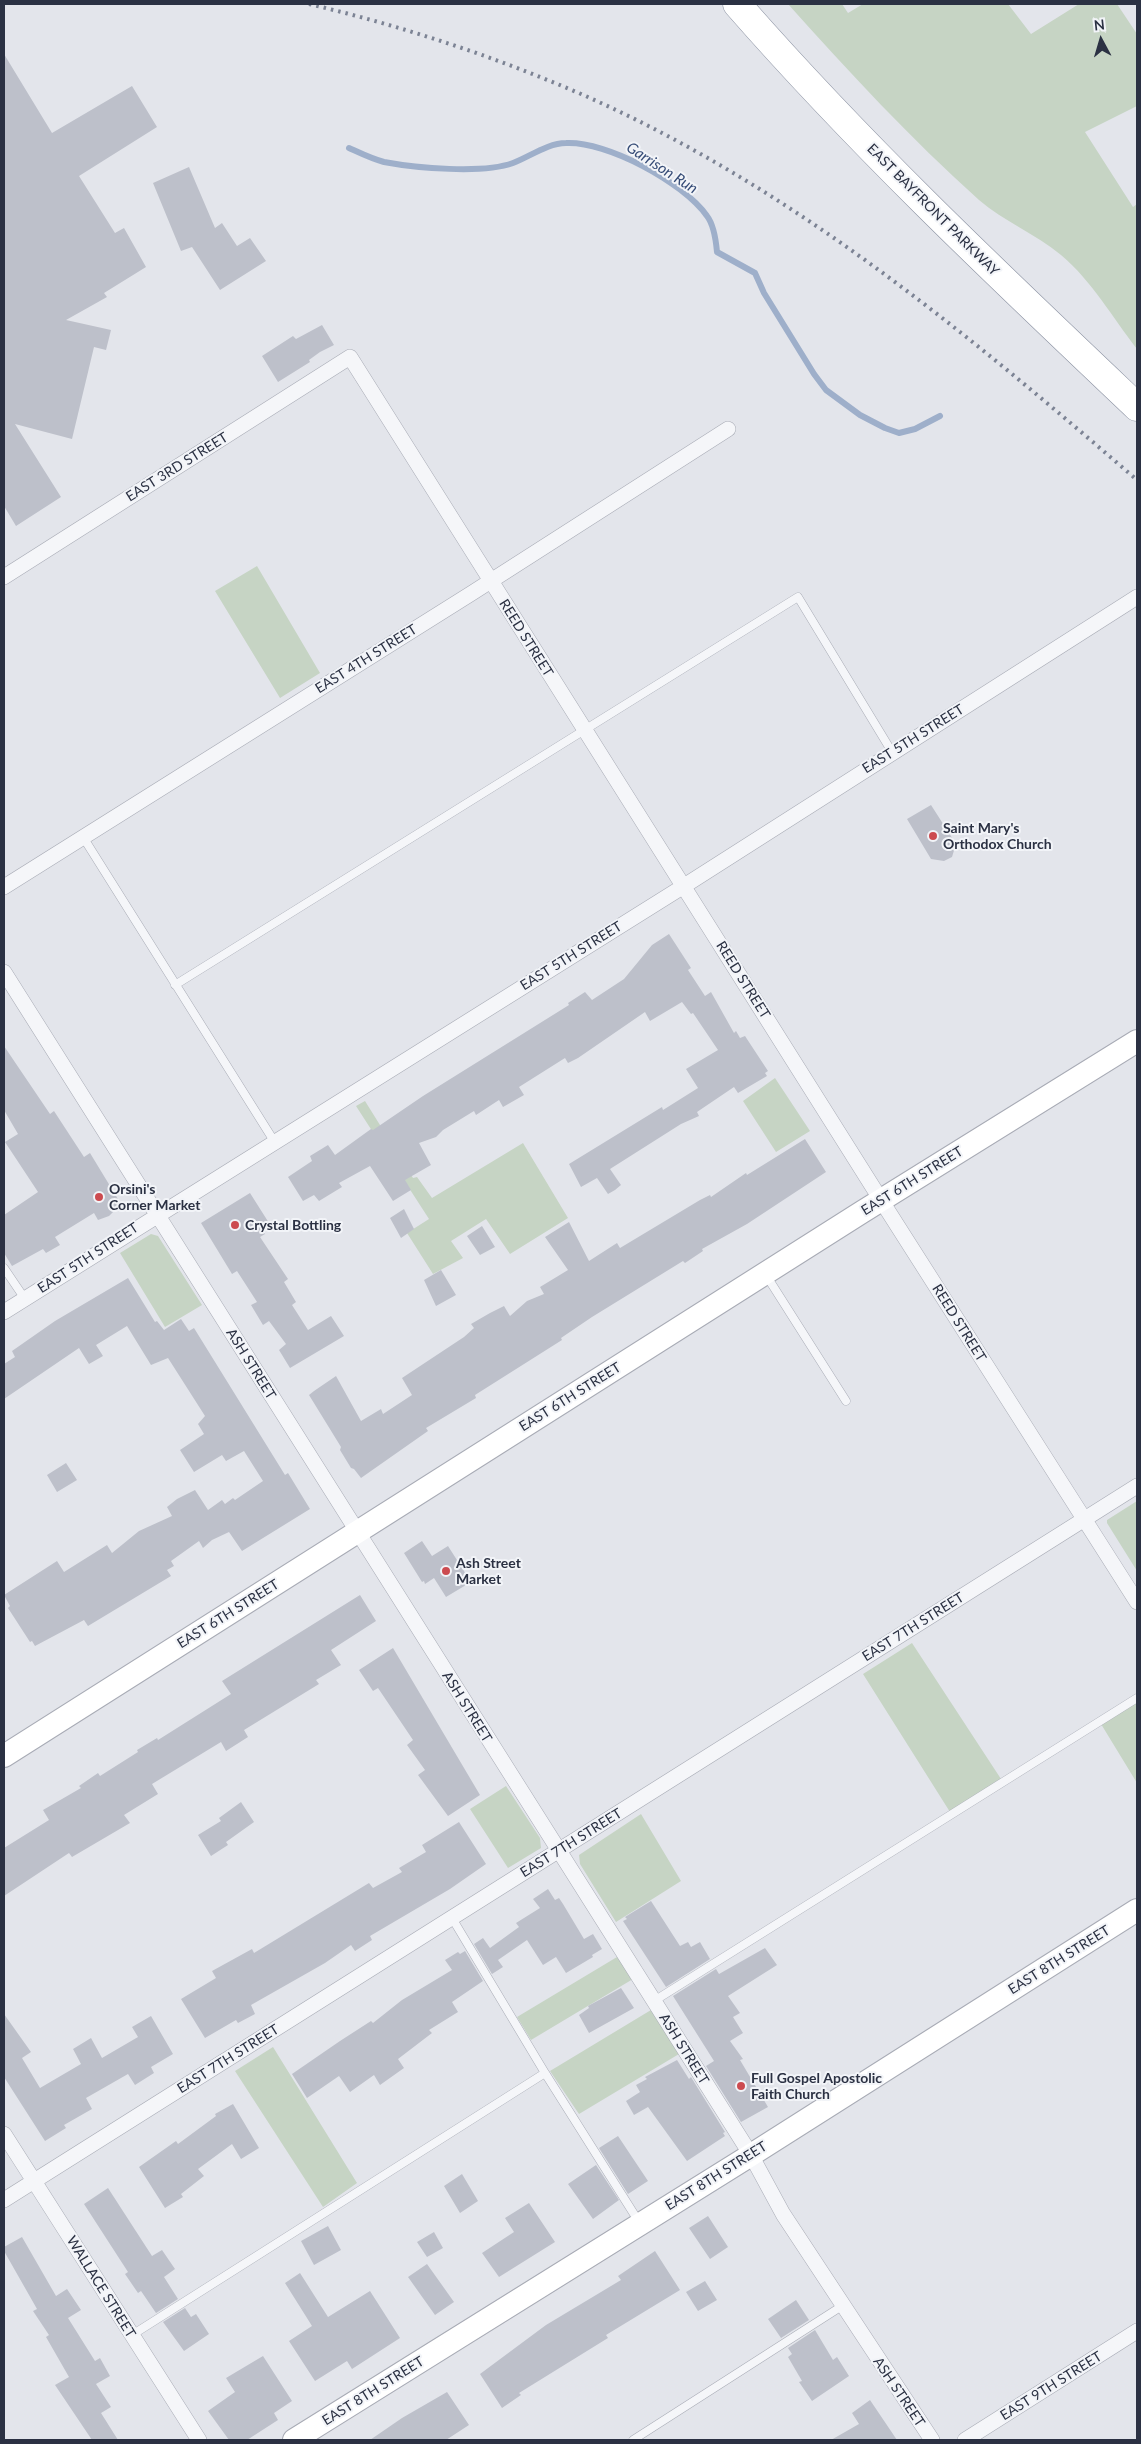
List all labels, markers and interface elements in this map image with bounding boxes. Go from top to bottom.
north arrow [1076,15,1126,65]
text: N [1093,16,1106,34]
water label: Garrison Run [623,138,701,198]
street label: EAST BAYFRONT PARKWAY [863,140,1003,280]
street label: EAST 3RD STREET [123,429,231,505]
street label: REED STREET [495,596,557,680]
street label: EAST 4TH STREET [312,621,420,697]
street label: EAST 5TH STREET [859,701,967,777]
place label: Saint Mary's Orthodox Church [943,820,1052,852]
marker: Saint Mary's Orthodox Church [927,830,939,842]
street label: EAST 5TH STREET [517,918,625,994]
street label: REED STREET [712,938,774,1022]
street label: EAST 6TH STREET [858,1143,966,1219]
place label: Orsini's Corner Market [109,1181,200,1214]
marker: Orsini's Corner Market [93,1191,105,1203]
place label: Crystal Bottling [245,1217,341,1233]
street label: EAST 5TH STREET [34,1219,142,1297]
marker: Crystal Bottling [229,1219,241,1231]
street label: REED STREET [928,1281,990,1365]
street label: ASH STREET [223,1325,279,1403]
street label: EAST 6TH STREET [516,1359,624,1435]
place label: Ash Street Market [456,1555,521,1588]
marker: Ash Street Market [440,1565,452,1577]
street label: EAST 6TH STREET [174,1576,282,1652]
street label: EAST 7TH STREET [859,1589,967,1665]
street label: ASH STREET [439,1668,495,1746]
street label: EAST 7TH STREET [517,1805,625,1881]
street label: EAST 8TH STREET [1005,1922,1113,1998]
street label: ASH STREET [656,2010,712,2088]
street label: EAST 7TH STREET [174,2021,282,2097]
place label: Full Gospel Apostolic Faith Church [751,2070,882,2102]
marker: Full Gospel Apostolic Faith Church [735,2080,747,2092]
street label: EAST 8TH STREET [662,2138,770,2214]
street label: WALLACE STREET [63,2233,139,2341]
street label: EAST 9TH STREET [997,2348,1105,2424]
street label: EAST 8TH STREET [319,2353,427,2429]
street label: ASH STREET [870,2354,928,2430]

